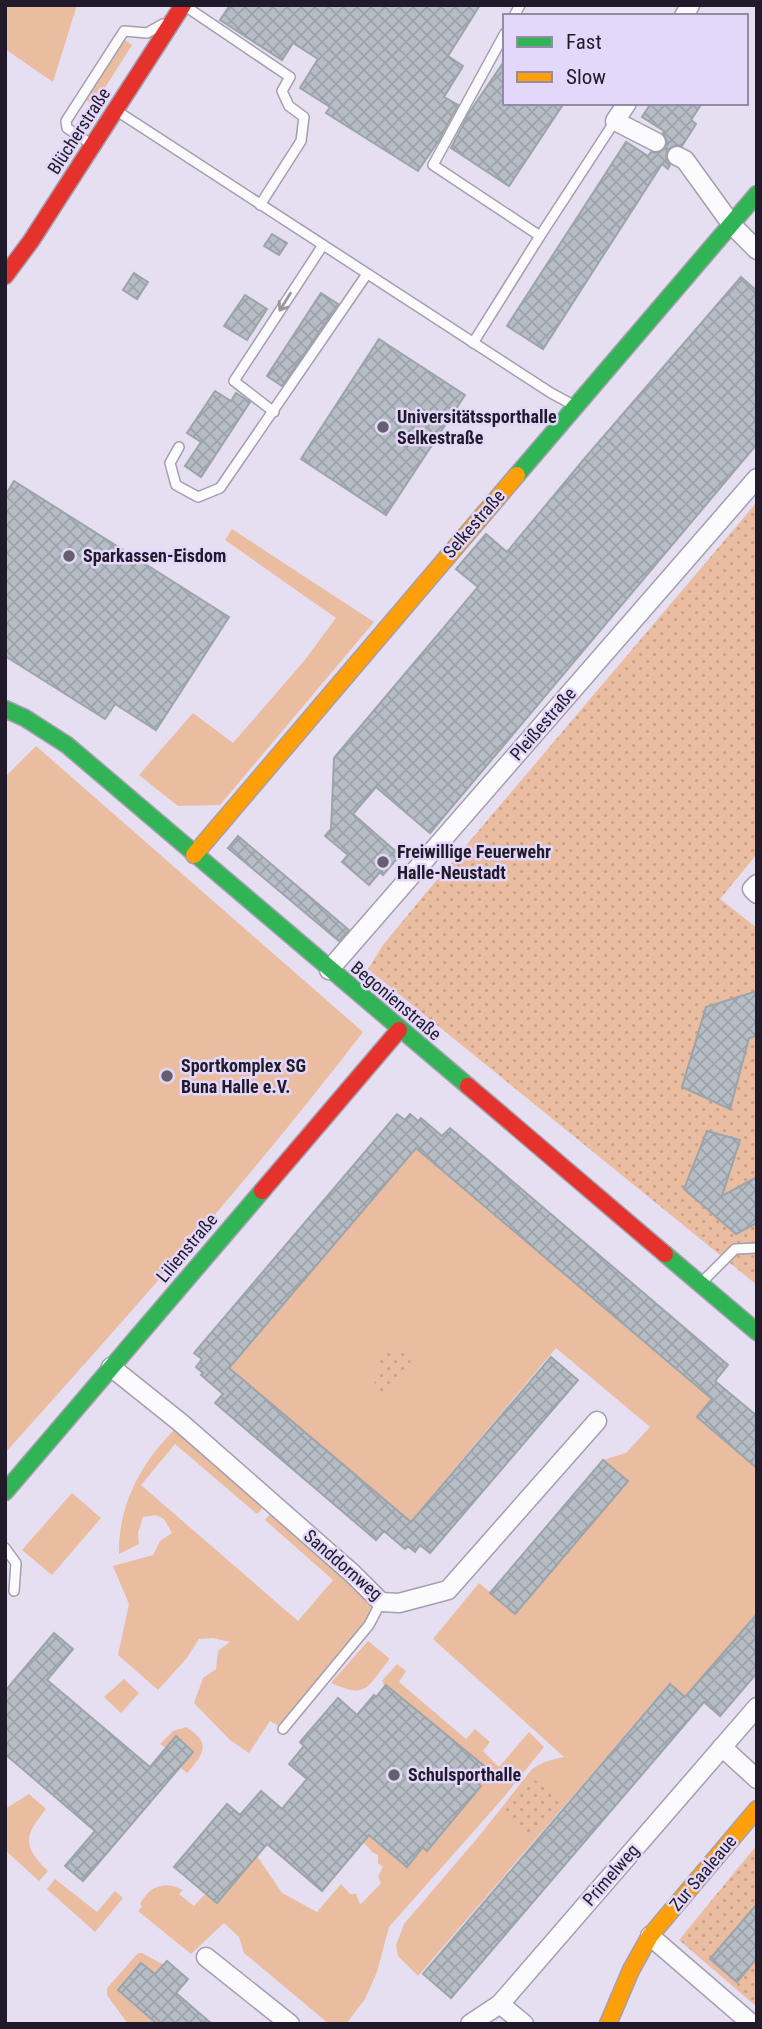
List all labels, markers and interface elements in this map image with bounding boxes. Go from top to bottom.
legend [503,14,748,105]
text: Fast [566,30,602,54]
text: Slow [566,65,606,89]
street label: Blücherstraße [43,84,114,178]
one-way arrow [277,291,291,311]
place label: Universitätssporthalle Selkestraße [397,406,557,448]
marker: Universitätssporthalle Selkestraße [375,419,391,435]
street label: Selkestraße [438,485,509,562]
place label: Sparkassen-Eisdom [83,545,226,566]
marker: Sparkassen-Eisdom [61,548,77,564]
street label: Pleißestraße [505,683,580,764]
place label: Freiwillige Feuerwehr Halle-Neustadt [397,841,551,883]
marker: Freiwillige Feuerwehr Halle-Neustadt [375,854,391,870]
street label: Begonienstraße [347,957,446,1044]
place label: Sportkomplex SG Buna Halle e.V. [181,1055,306,1097]
marker: Sportkomplex SG Buna Halle e.V. [159,1068,175,1084]
street label: Lilienstraße [152,1209,221,1286]
street label: Sanddornweg [300,1525,387,1604]
place label: Schulsporthalle [408,1764,522,1785]
marker: Schulsporthalle [386,1767,402,1783]
street label: Zur Saaleaue [665,1831,740,1915]
street label: Primelweg [578,1840,643,1910]

